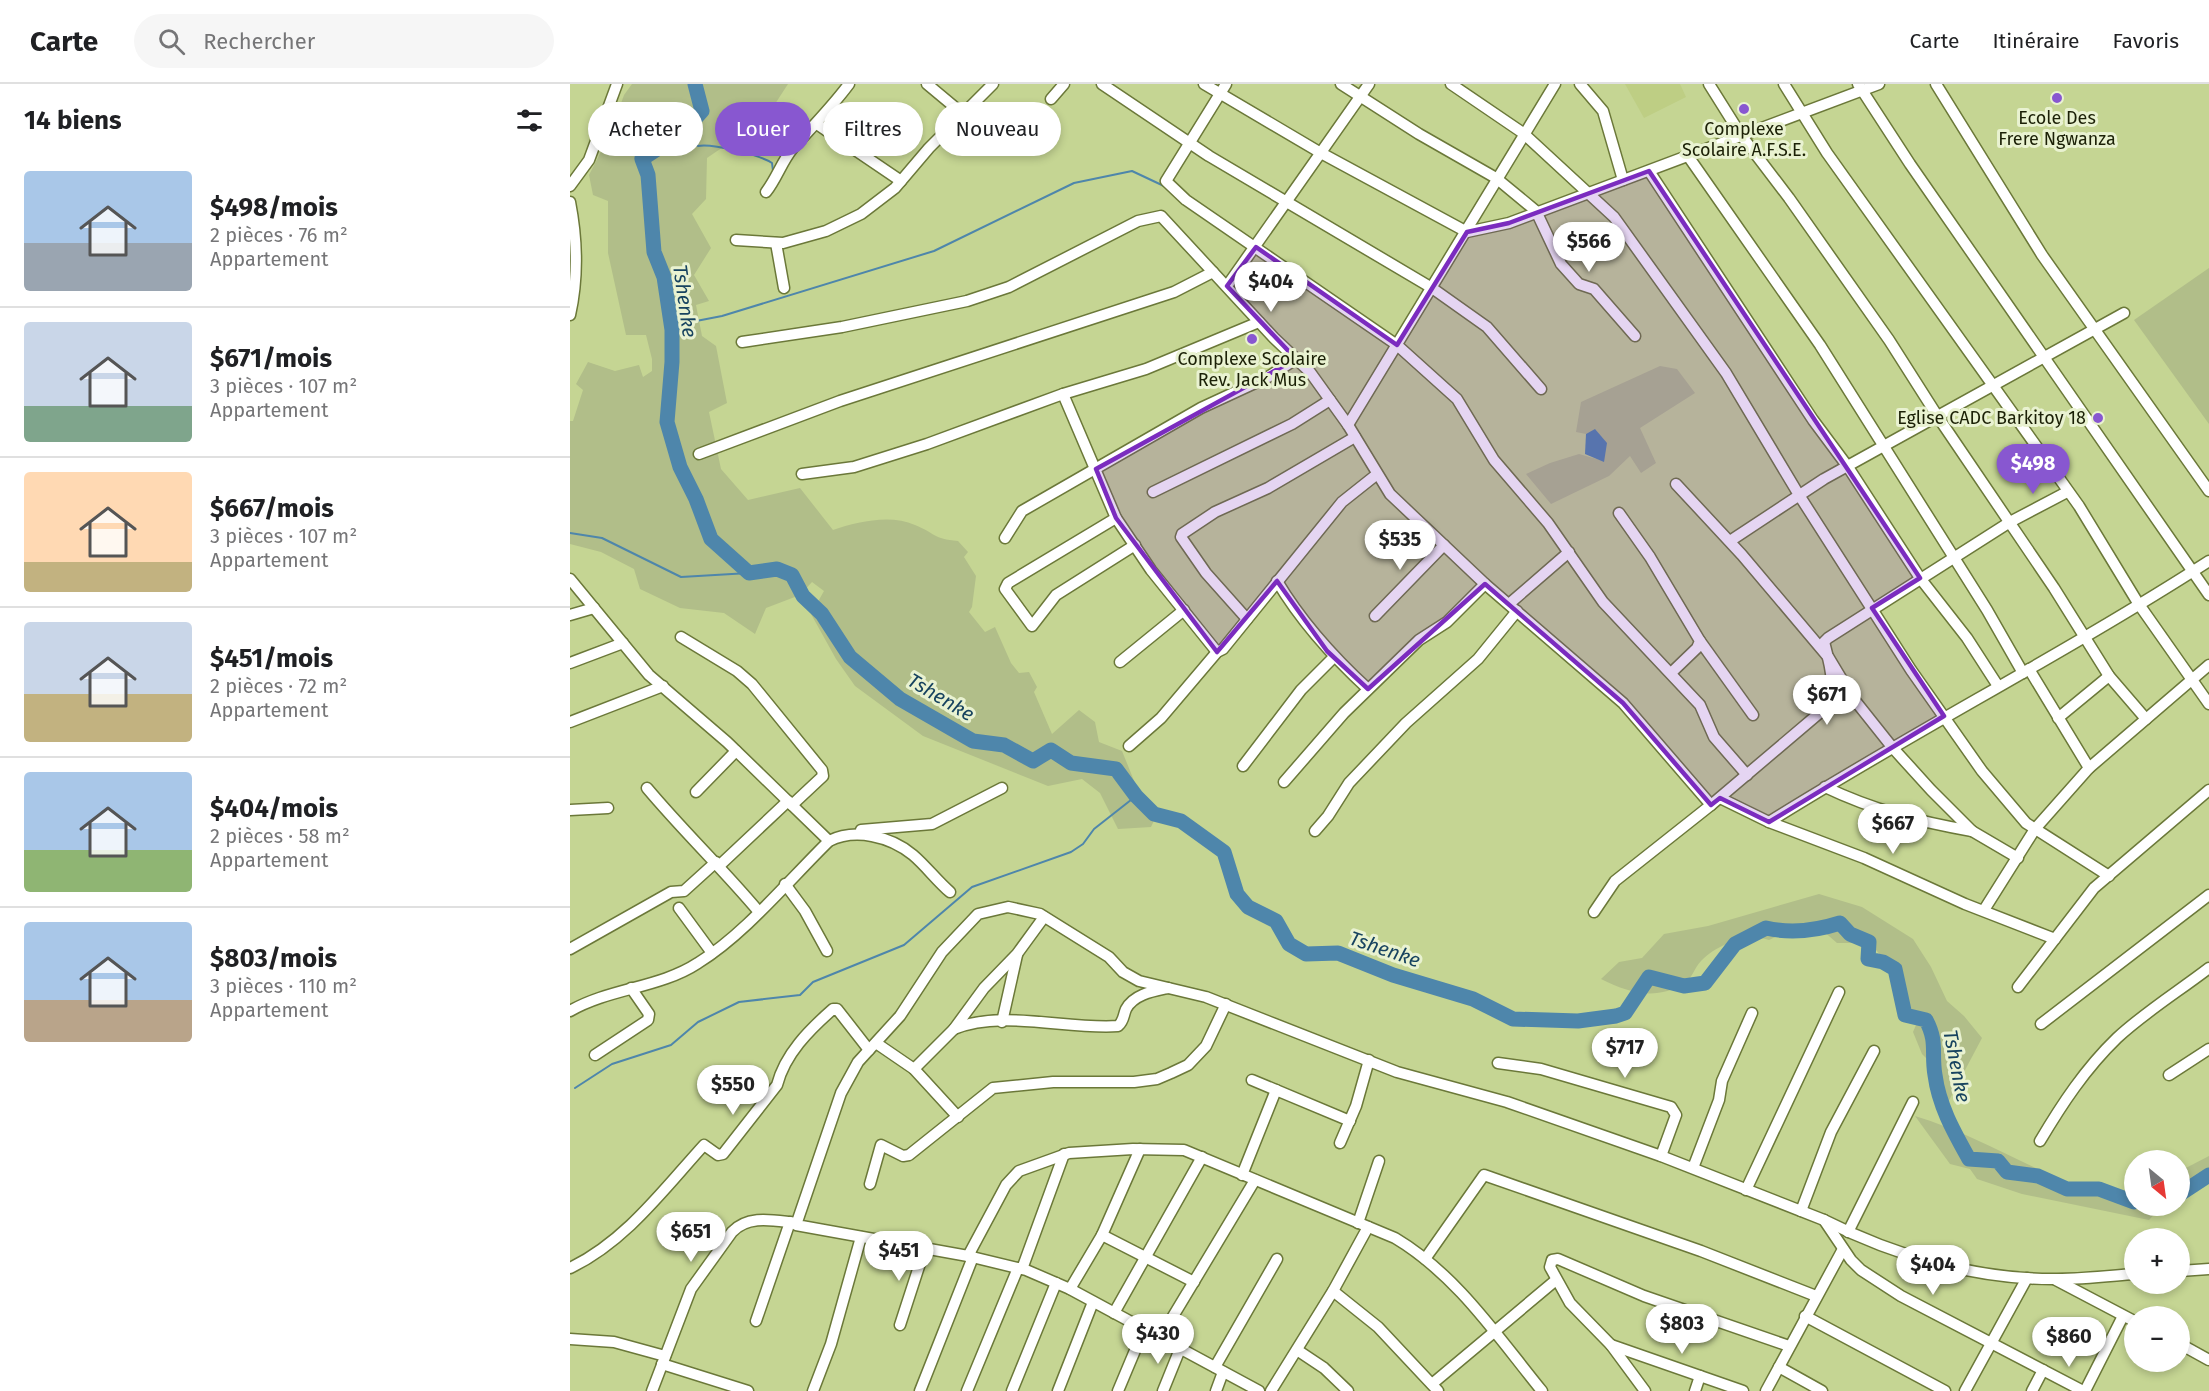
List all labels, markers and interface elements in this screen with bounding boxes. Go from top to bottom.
search box [134,14,554,68]
text: Carte [30,25,98,58]
icon: search [155,25,188,58]
text: Rechercher [203,28,315,55]
text: Carte [1910,28,1959,54]
text: Itinéraire [1992,28,2079,54]
text: Favoris [2112,28,2179,54]
marker: Ecole Des Frere Ngwanza [2050,91,2064,105]
chip: Acheter [588,102,703,156]
chip: Louer [715,102,811,156]
chip: Filtres [823,102,923,156]
chip: Nouveau [935,102,1061,156]
marker: Complexe Scolaire A.F.S.E. [1737,102,1751,116]
icon: filters [513,104,546,137]
text: 14 biens [24,105,122,136]
place label: Ecole Des Frere Ngwanza [1998,107,2116,150]
place label: Complexe Scolaire A.F.S.E. [1682,118,1806,161]
text: $498/mois [210,192,338,223]
icon: home [72,195,144,267]
pin: $566 [1553,222,1625,273]
text: 2 pièces · 76 m² [210,223,348,247]
text: $566 [1567,229,1611,253]
text: Appartement [210,247,328,271]
pin: $404 [1235,262,1307,313]
water label: Tshenke [668,263,702,339]
text: $404 [1248,269,1294,293]
marker: Complexe Scolaire Rev. Jack Mus [1245,332,1259,346]
text: $671/mois [210,343,332,374]
icon: home [72,346,144,418]
place label: Complexe Scolaire Rev. Jack Mus [1177,348,1327,391]
text: 3 pièces · 107 m² [210,374,357,398]
text: Appartement [210,398,328,422]
place label: Eglise CADC Barkitoy 18 [1897,407,2086,429]
marker: Eglise CADC Barkitoy 18 [2091,411,2105,425]
pin: $498 [1997,444,2069,495]
text: $498 [2011,451,2055,475]
text: $667/mois [210,493,334,524]
icon: home [72,496,144,568]
pin: $535 [1364,520,1436,571]
text: 3 pièces · 107 m² [210,524,357,548]
text: $535 [1379,527,1421,551]
text: Appartement [210,548,328,572]
text: $451/mois [210,643,333,674]
icon: home [72,646,144,718]
water label: Tshenke [903,668,979,726]
text: 2 pièces · 72 m² [210,674,347,698]
pin: $671 [1791,675,1863,726]
text: $671 [1807,682,1847,706]
text: Appartement [210,698,328,722]
text: $404/mois [210,793,338,824]
icon: home [72,796,144,868]
pin: $667 [1857,804,1929,855]
text: $667 [1872,811,1914,835]
text: 2 pièces · 58 m² [210,824,350,848]
text: Appartement [210,848,328,872]
water label: Tshenke [1346,926,1424,972]
text: $803/mois [210,943,337,974]
icon: home [72,946,144,1018]
text: 3 pièces · 110 m² [210,974,357,998]
text: Appartement [210,998,328,1022]
pin: $717 [1589,1028,1661,1079]
water label: Tshenke [1938,1028,1976,1104]
text: $717 [1606,1035,1644,1059]
pin: $550 [697,1065,769,1116]
text: $550 [711,1072,755,1096]
north arrow [2124,1150,2190,1216]
map controls [2124,1150,2190,1372]
pin: $651 [655,1212,727,1263]
text: $651 [670,1219,712,1243]
button: + [2124,1228,2190,1294]
pin: $451 [863,1231,935,1282]
text: $451 [879,1238,919,1262]
pin: $404 [1897,1245,1969,1296]
text: $404 [1910,1252,1956,1276]
pin: $803 [1646,1304,1718,1355]
button: − [2124,1306,2190,1372]
text: $803 [1660,1311,1704,1335]
pin: $430 [1122,1314,1194,1365]
pin: $860 [2033,1317,2105,1368]
text: $430 [1136,1321,1180,1345]
text: $860 [2046,1324,2092,1348]

